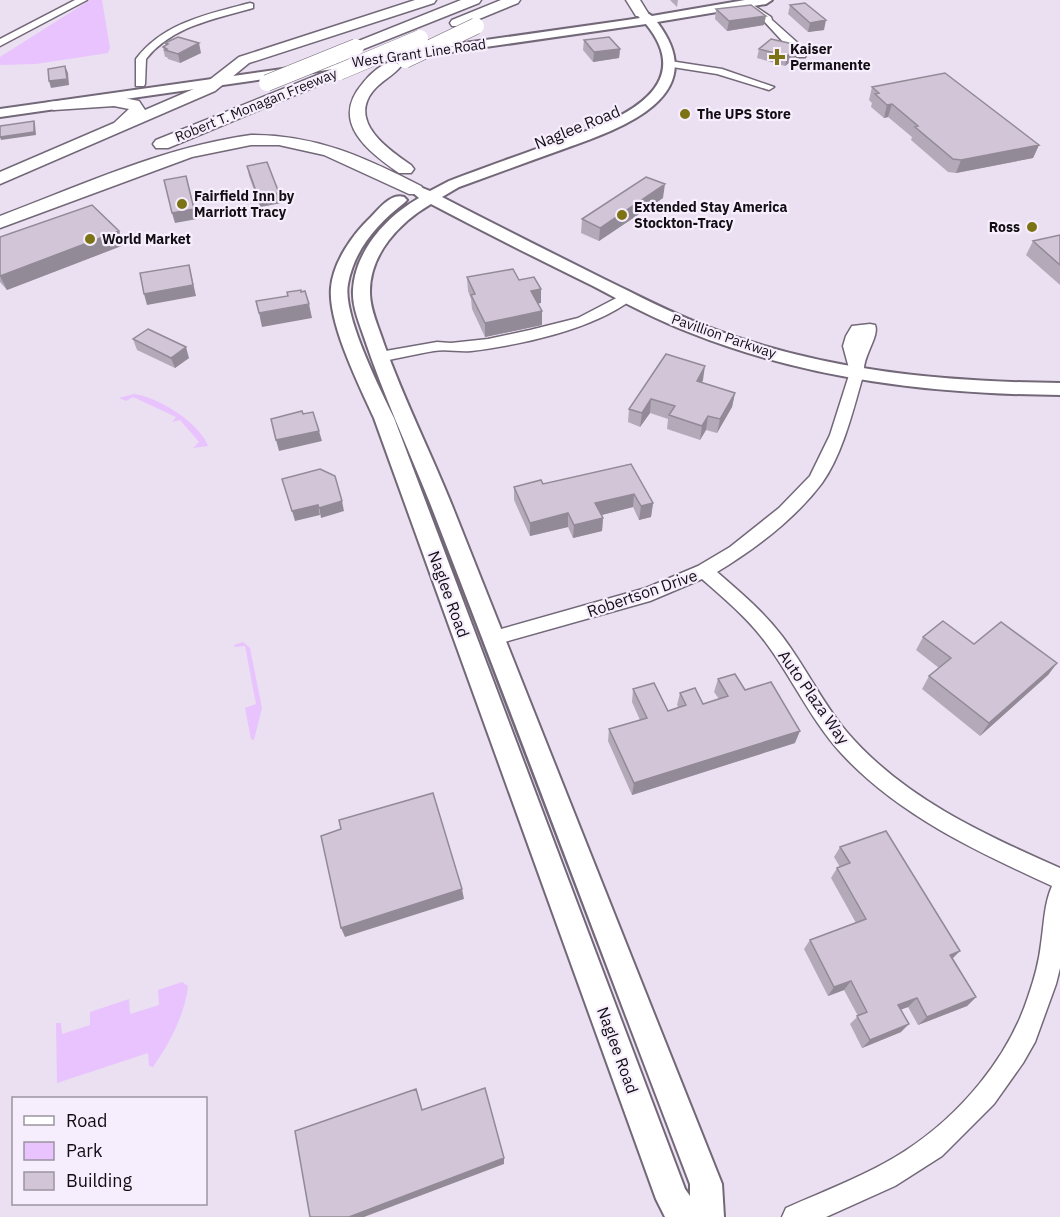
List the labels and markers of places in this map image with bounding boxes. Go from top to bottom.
place label: Kaiser Permanente [790,40,871,74]
marker: Kaiser Permanente [768,48,786,66]
place label: The UPS Store [697,105,791,123]
marker: The UPS Store [678,107,692,121]
place label: Fairfield Inn by Marriott Tracy [194,187,295,221]
marker: Fairfield Inn by Marriott Tracy [175,197,189,211]
place label: Extended Stay America Stockton-Tracy [634,198,788,232]
marker: Extended Stay America Stockton-Tracy [615,208,629,222]
place label: Ross [989,218,1020,236]
marker: Ross [1025,220,1039,234]
place label: World Market [102,230,191,248]
marker: World Market [83,232,97,246]

